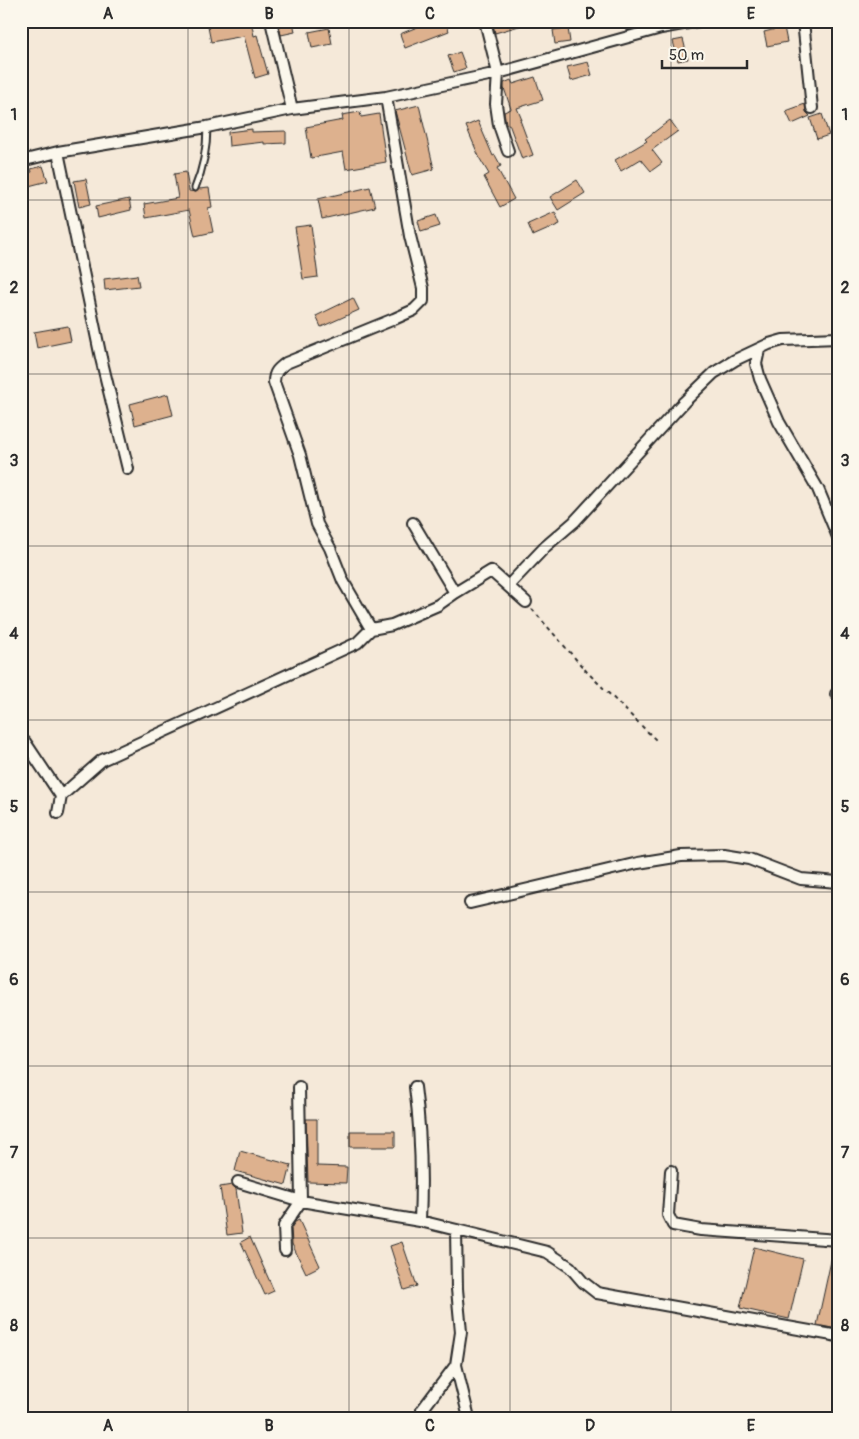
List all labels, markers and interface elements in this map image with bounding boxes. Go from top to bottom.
text: A [103,4,114,24]
text: B [264,4,274,24]
text: C [425,4,435,24]
text: D [585,4,595,24]
text: E [747,4,756,24]
scale bar [662,38,746,70]
text: 50 m [669,46,704,65]
text: 1 [11,105,17,125]
text: 1 [842,105,848,125]
text: 2 [10,278,19,298]
text: 2 [841,278,850,298]
text: 3 [10,451,19,471]
text: 3 [841,451,850,471]
text: 4 [9,624,19,644]
text: 4 [840,624,850,644]
text: 5 [10,797,19,817]
text: 5 [841,797,850,817]
text: 6 [9,970,19,990]
text: 6 [840,970,850,990]
text: 7 [10,1143,19,1163]
text: 7 [841,1143,850,1163]
text: 8 [10,1316,18,1336]
text: 8 [841,1316,849,1336]
text: A [103,1416,114,1436]
text: B [264,1416,274,1436]
text: C [425,1416,435,1436]
text: D [585,1416,595,1436]
text: E [747,1416,756,1436]

